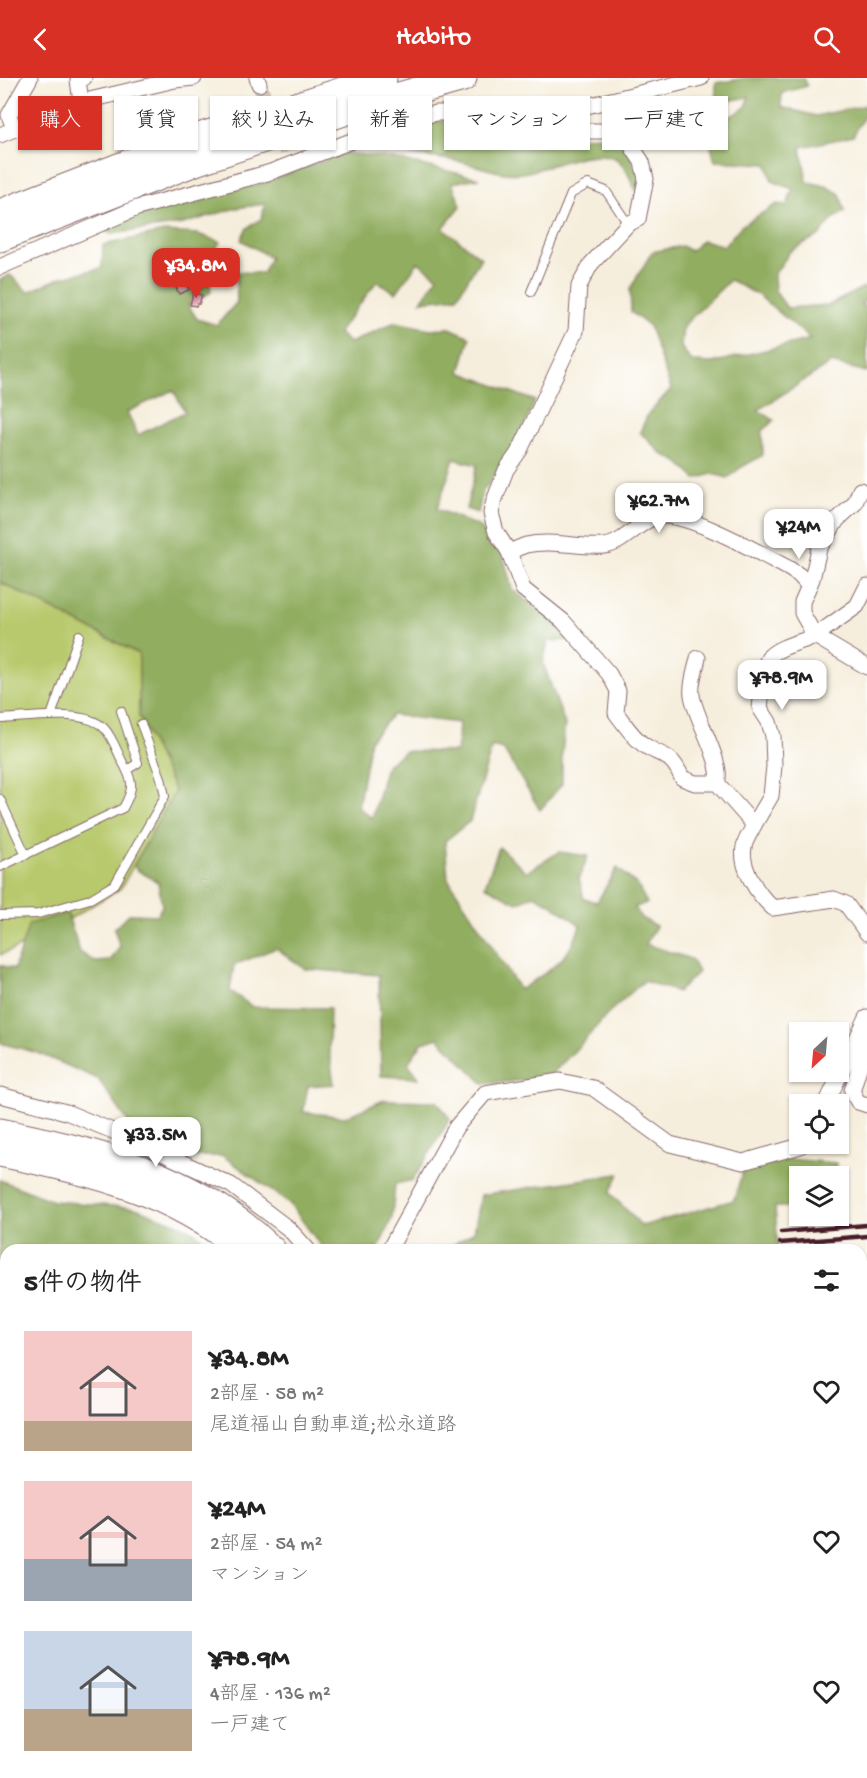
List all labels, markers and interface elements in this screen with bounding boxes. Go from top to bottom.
icon: back [24,23,57,56]
text: Habito [396,23,471,55]
icon: search [810,23,843,56]
chip: 購入 [18,96,102,150]
chip: 賃貸 [114,96,198,150]
chip: 絞り込み [210,96,336,150]
chip: 新着 [348,96,432,150]
chip: マンション [444,96,590,150]
chip: 一戸建て [602,96,728,150]
pin: ¥34.8M [147,248,245,299]
text: ¥34.8M [166,256,226,279]
pin: ¥62.7M [610,483,708,534]
text: ¥62.7M [629,491,689,514]
pin: ¥24M [763,509,835,560]
text: ¥24M [778,517,820,540]
pin: ¥78.9M [733,660,831,711]
text: ¥78.9M [752,668,812,691]
north arrow [789,1022,849,1082]
map controls [789,1022,849,1226]
button: locate [789,1094,849,1154]
pin: ¥33.5M [107,1117,205,1168]
text: ¥33.5M [126,1125,186,1148]
button: layers [789,1166,849,1226]
icon: filters [810,1264,843,1297]
text: 5件の物件 [24,1270,142,1301]
text: ¥34.8M [210,1345,288,1376]
icon: home [72,1355,144,1427]
icon: heart [810,1375,843,1408]
text: 2部屋 · 58 m² [210,1384,324,1407]
text: 尾道福山自動車道;松永道路 [210,1415,456,1438]
text: ¥24M [210,1495,265,1526]
icon: home [72,1505,144,1577]
icon: heart [810,1525,843,1558]
text: 2部屋 · 54 m² [210,1534,322,1557]
text: マンション [210,1565,309,1588]
text: ¥78.9M [210,1645,289,1676]
icon: home [72,1655,144,1727]
icon: heart [810,1675,843,1708]
text: 4部屋 · 136 m² [210,1684,331,1707]
text: 一戸建て [210,1715,290,1738]

